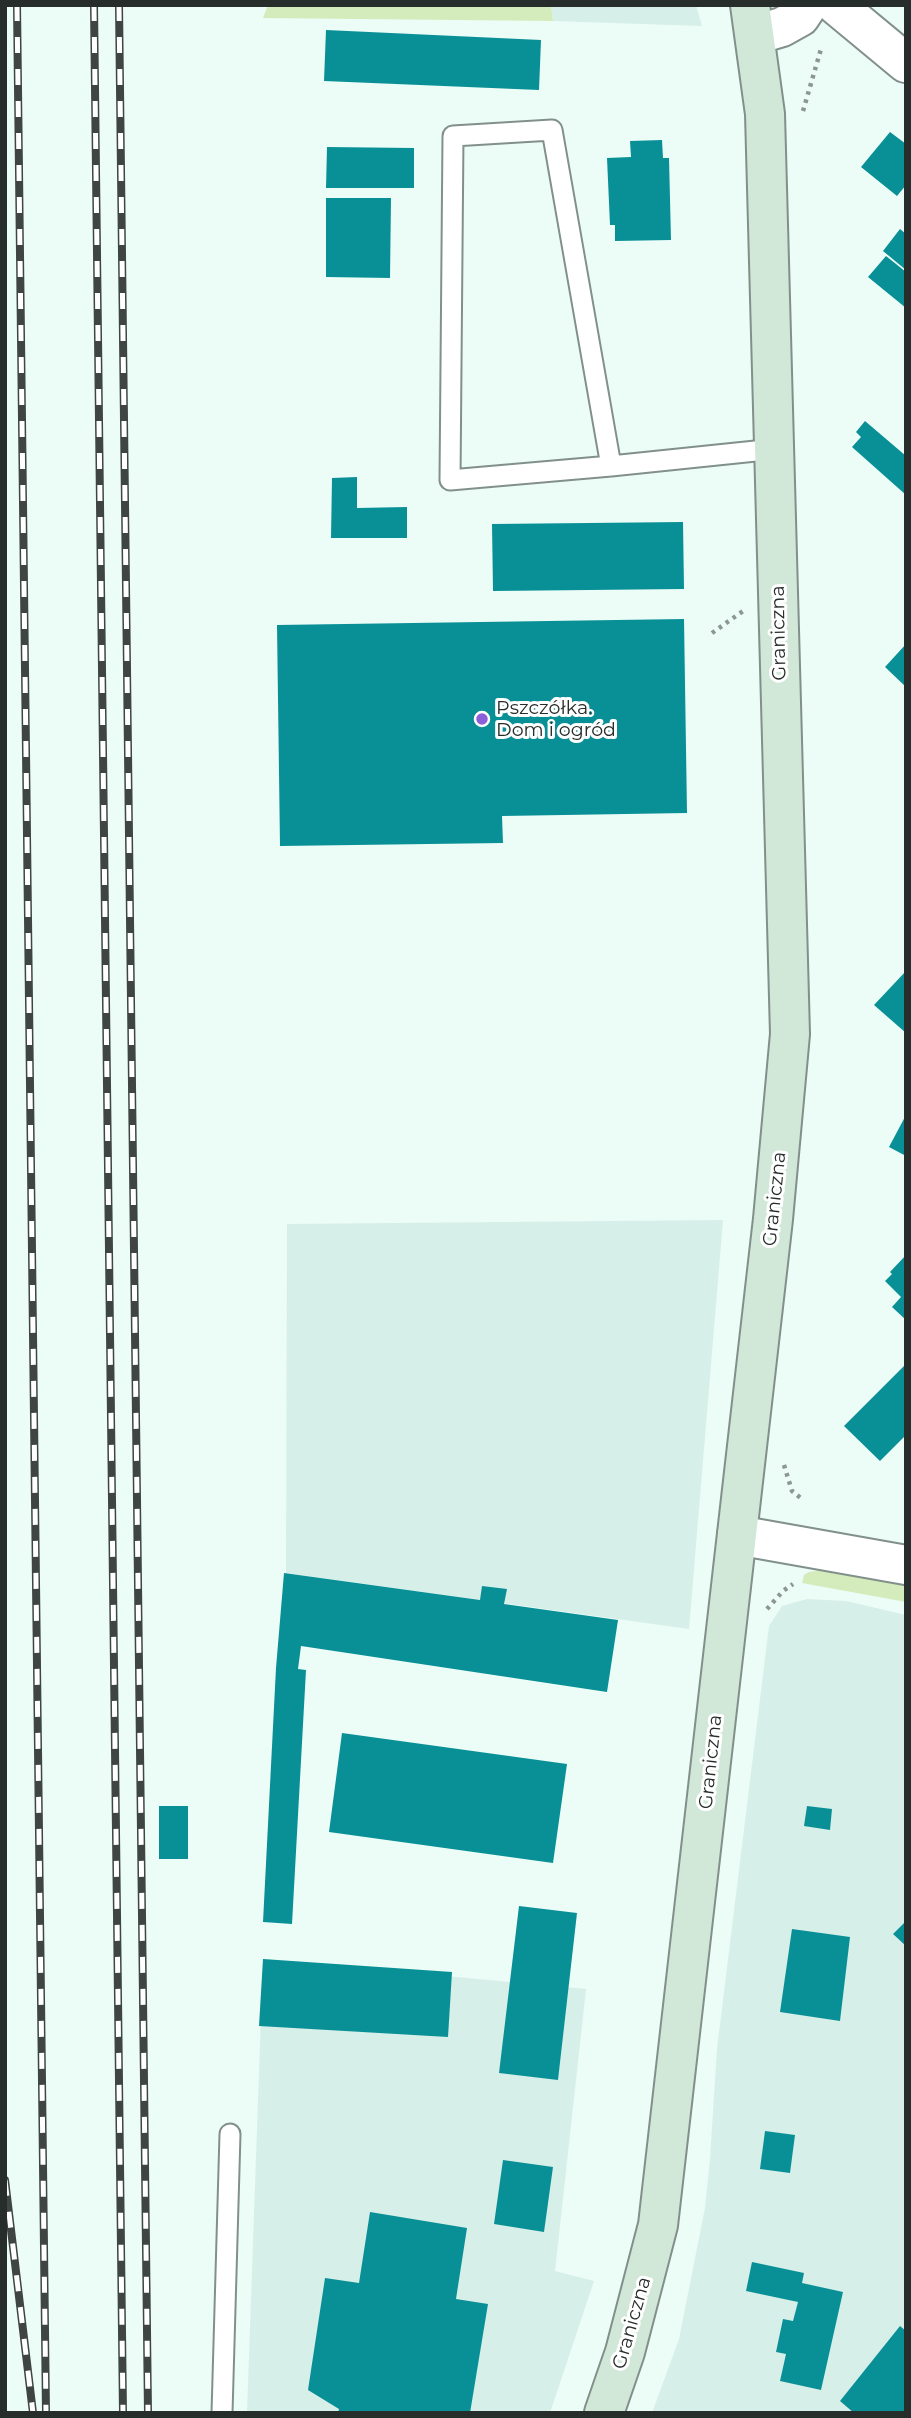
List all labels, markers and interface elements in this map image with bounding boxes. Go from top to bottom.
street label: Graniczna [767,585,791,681]
place label: Pszczółka. Dom i ogród [496,697,616,741]
marker: Pszczółka. Dom i ogród [474,711,490,727]
street label: Graniczna [759,1151,791,1247]
street label: Graniczna [695,1714,727,1810]
street label: Graniczna [608,2274,656,2372]

